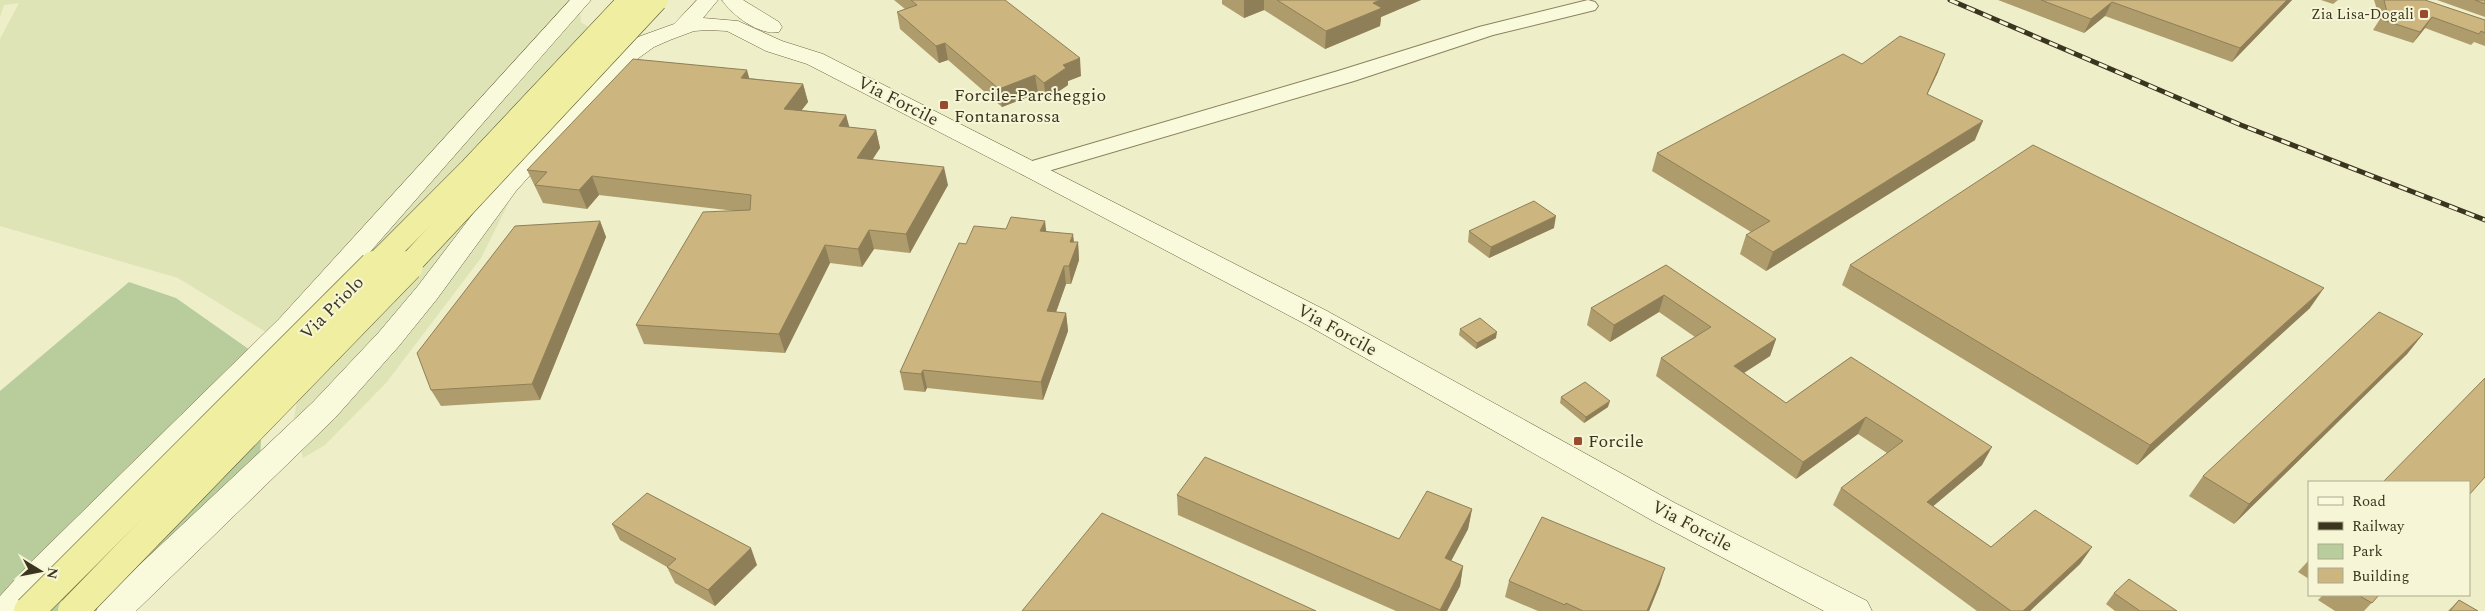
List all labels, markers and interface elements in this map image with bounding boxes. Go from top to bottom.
place label: Zia Lisa-Dogali [2311,3,2414,26]
marker: Zia Lisa-Dogali [2418,8,2430,20]
street label: Via Forcile [853,69,943,133]
place label: Forcile-Parcheggio Fontanarossa [954,82,1106,130]
marker: Forcile-Parcheggio Fontanarossa [938,99,950,111]
street label: Via Priolo [294,270,370,346]
street label: Via Forcile [1292,297,1382,363]
place label: Forcile [1588,428,1644,455]
marker: Forcile [1572,435,1584,447]
legend [2308,481,2470,596]
text: Road [2352,490,2386,513]
street label: Via Forcile [1647,493,1737,559]
text: Railway [2352,515,2405,538]
text: Park [2352,540,2383,563]
north arrow [15,546,65,596]
text: Building [2352,565,2409,588]
text: N [41,566,64,581]

